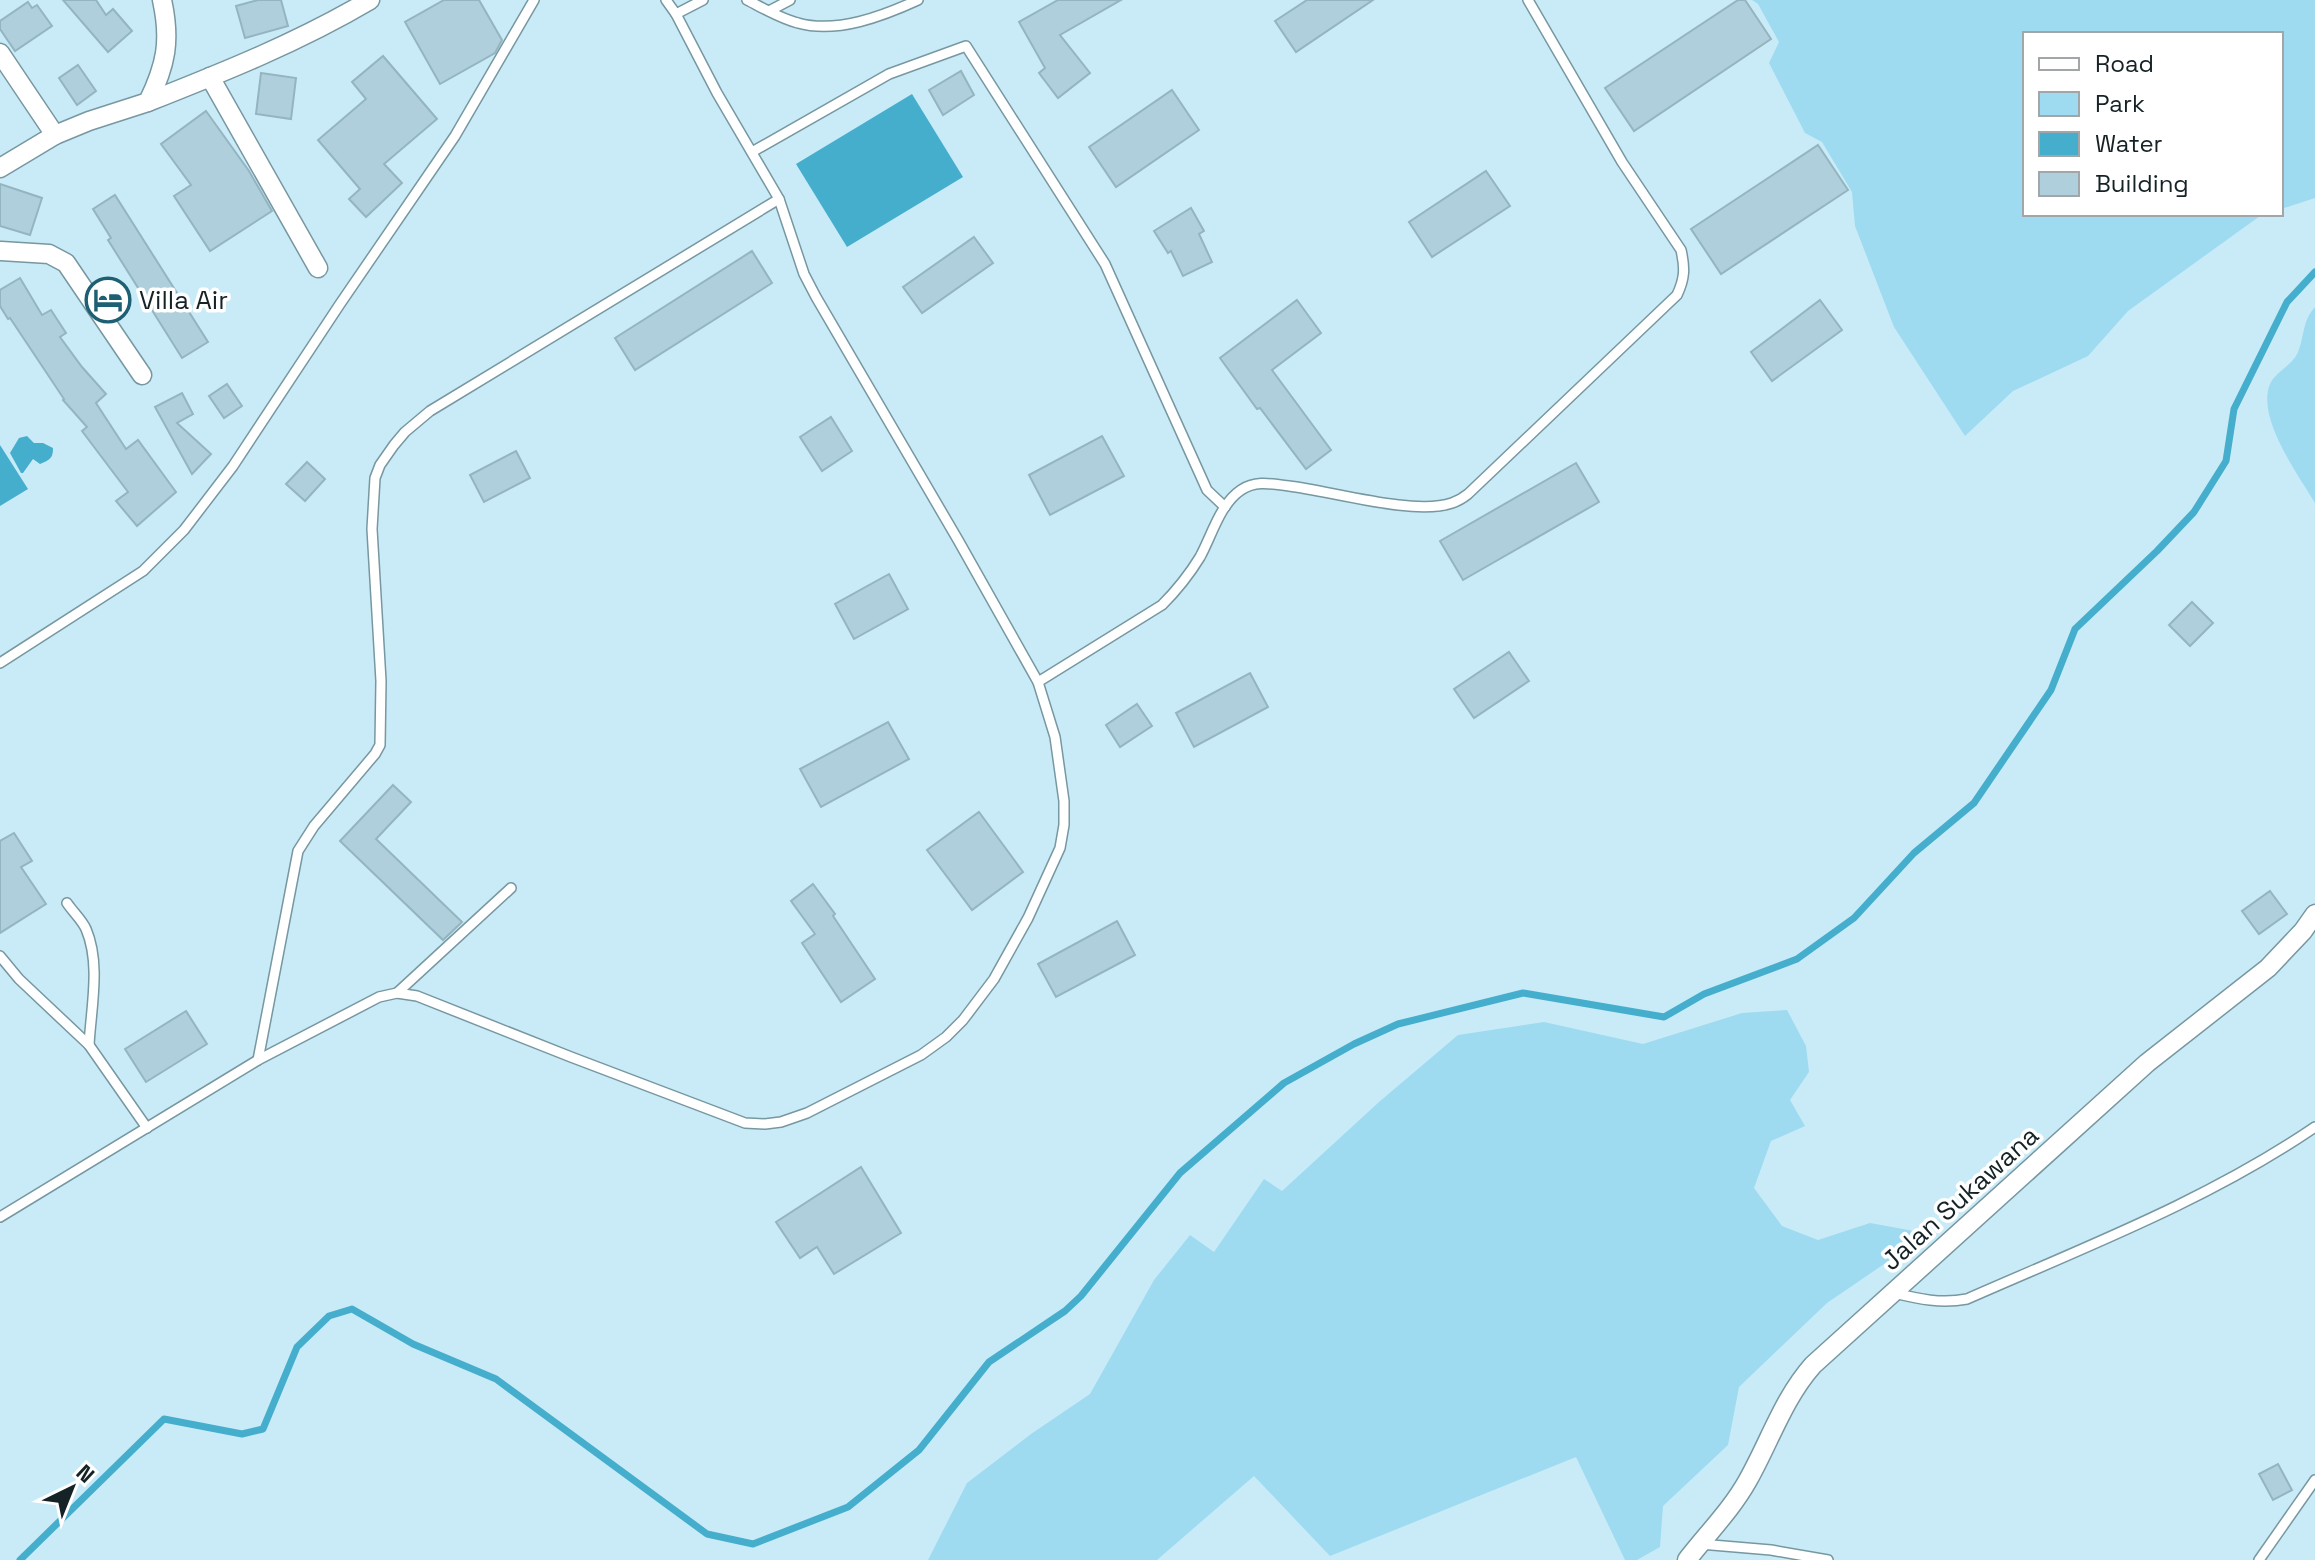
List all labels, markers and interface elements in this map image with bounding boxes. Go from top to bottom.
legend [2023,32,2283,216]
text: Road [2095,48,2154,79]
text: Park [2095,88,2145,119]
text: Water [2095,128,2163,159]
text: Building [2095,168,2189,199]
hotel icon: Villa Air [84,276,132,324]
place label: Villa Air [139,283,228,317]
street label: Jalan Sukawana [1874,1118,2046,1278]
north arrow [32,1448,112,1528]
text: N [71,1458,101,1489]

